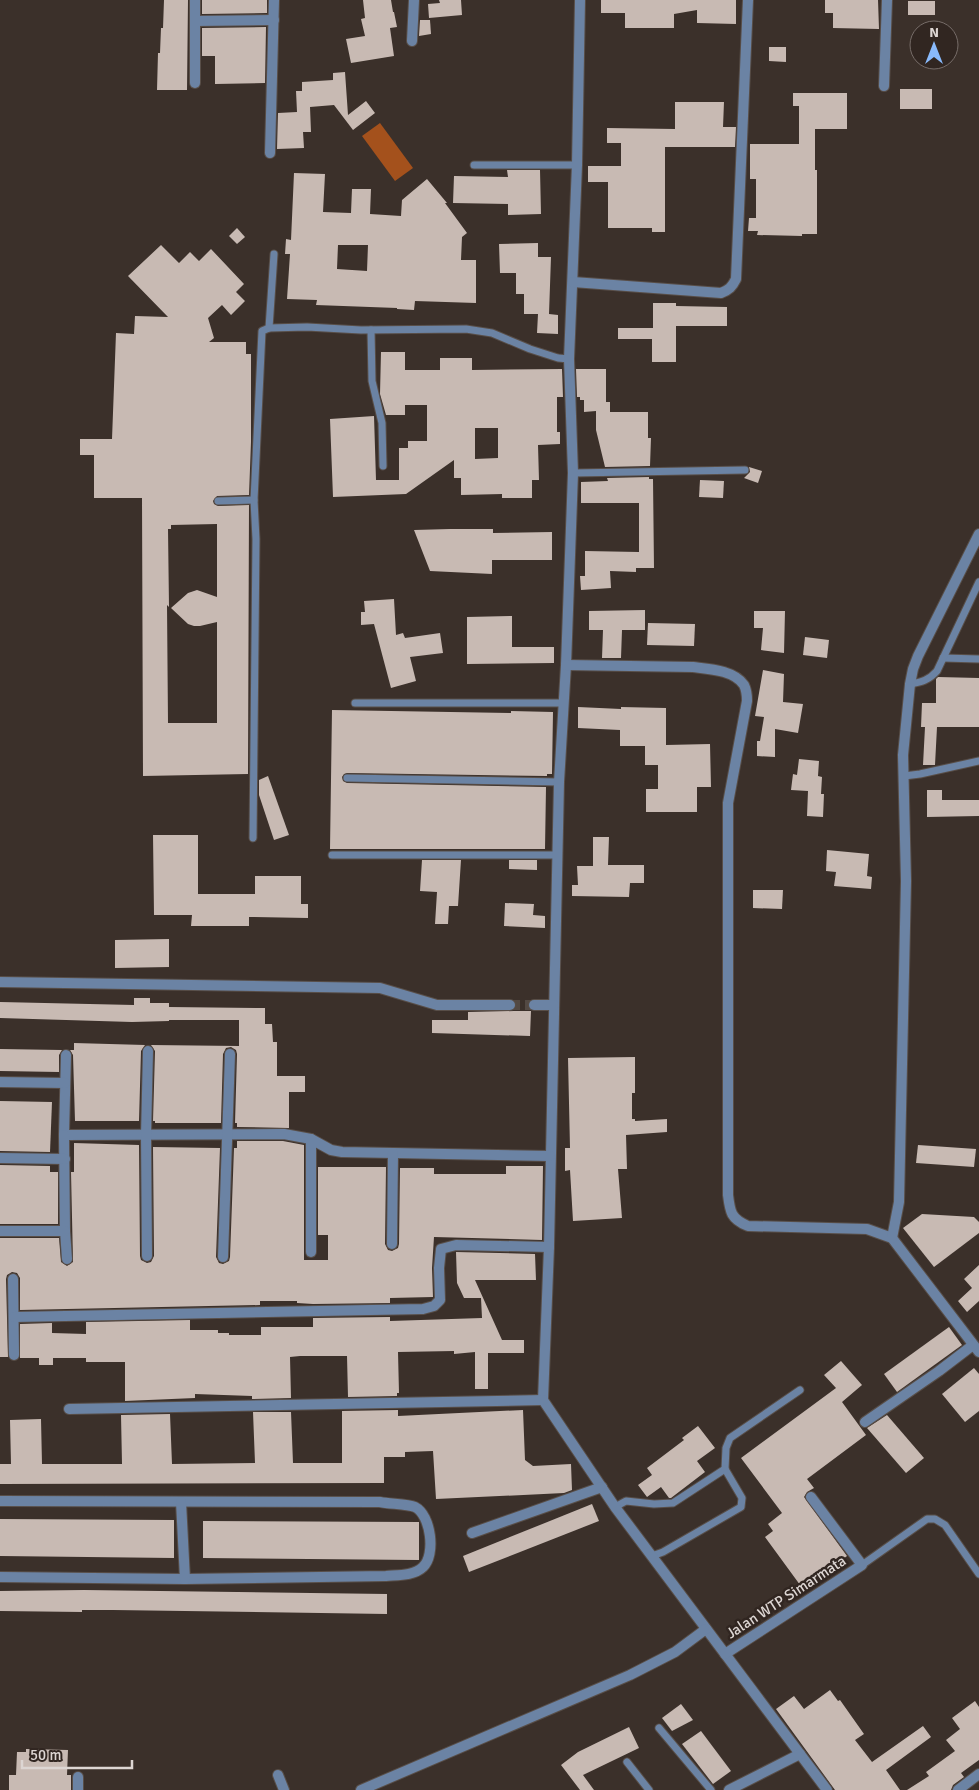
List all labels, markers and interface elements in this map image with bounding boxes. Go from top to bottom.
north arrow [909,20,959,70]
text: N [929,24,939,41]
street label: Jalan WTP Simarmata [723,1552,849,1642]
scale bar [22,1738,132,1770]
text: 50 m [30,1746,61,1764]

